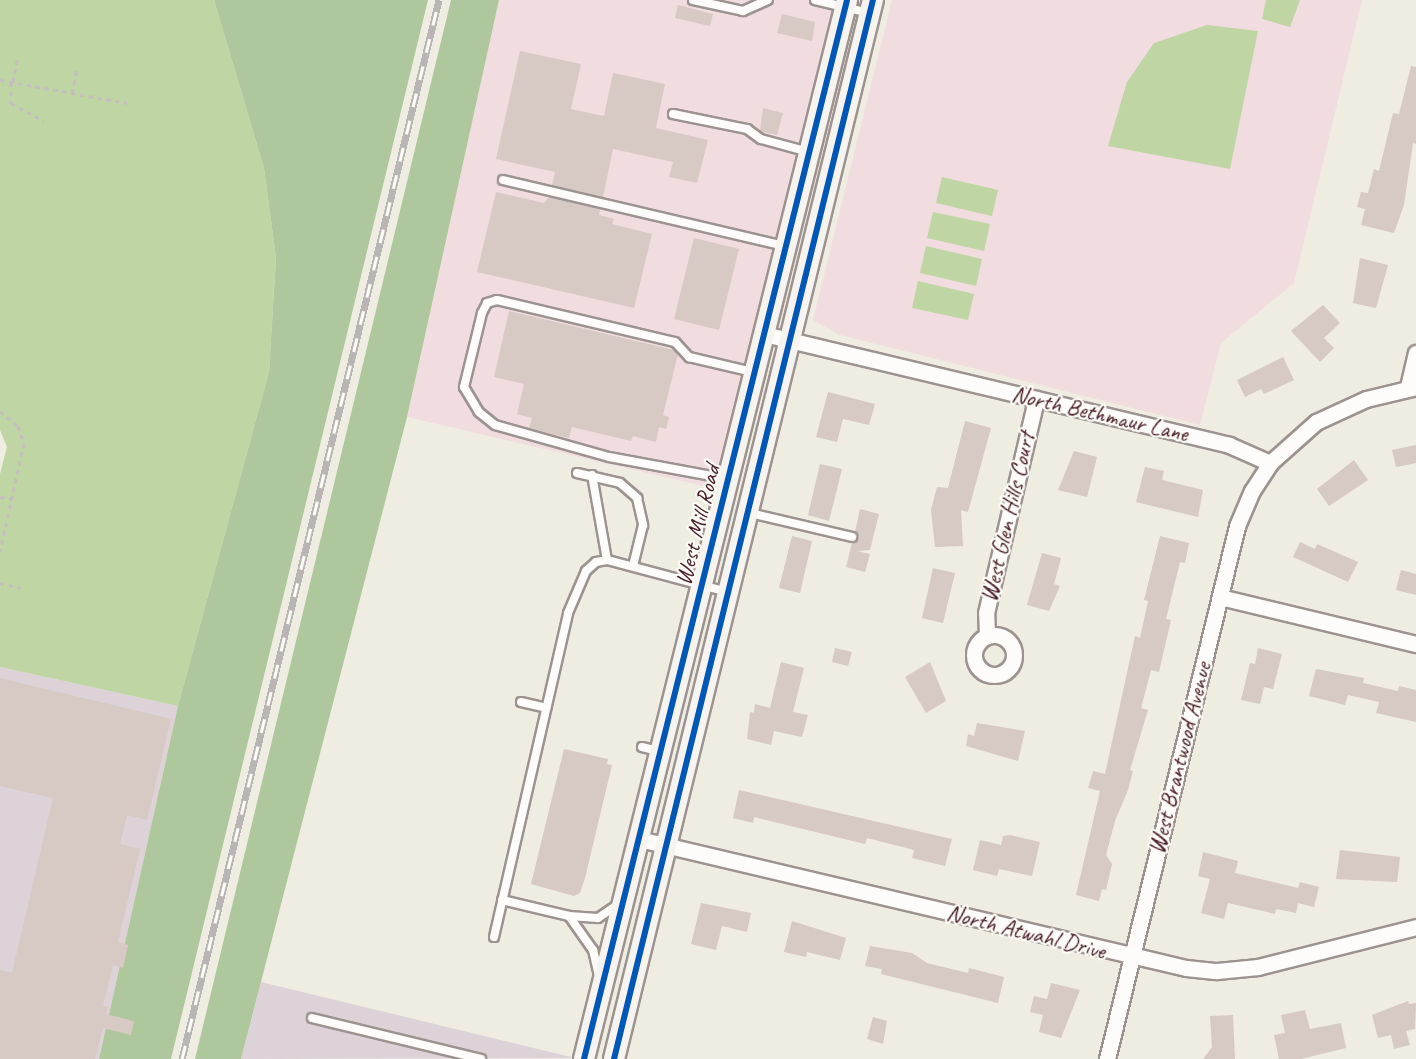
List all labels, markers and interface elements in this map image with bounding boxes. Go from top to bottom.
street label: North Bethmaur Lane [1009,380,1191,448]
street label: West Glen Hills Court [974,429,1042,605]
street label: West Mill Road [669,462,727,588]
street label: West Brantwood Avenue [1142,659,1218,857]
street label: North Atwahl Drive [943,898,1109,966]

